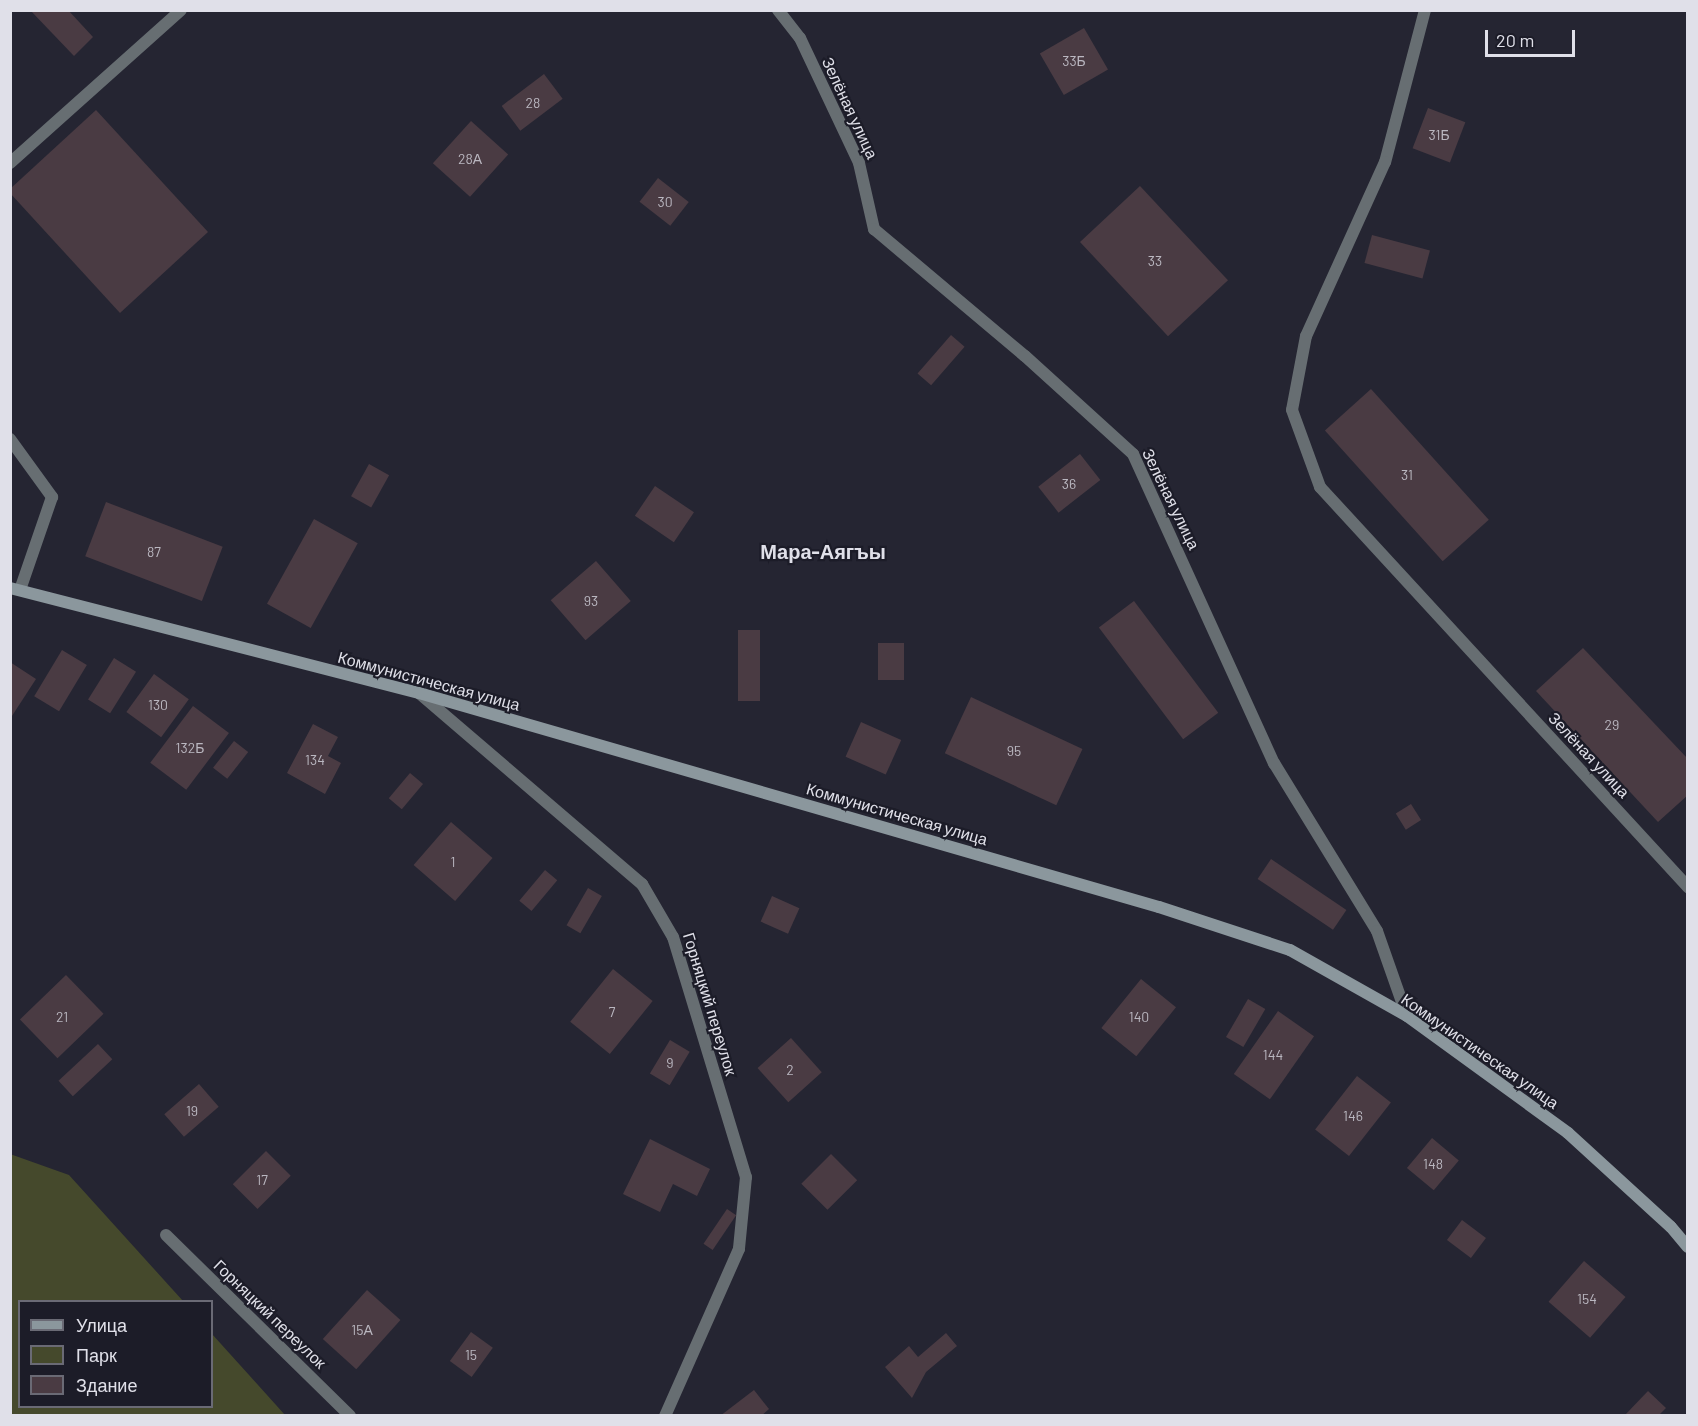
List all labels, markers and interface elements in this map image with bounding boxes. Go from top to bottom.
scale bar [1488,18,1578,56]
text: 20 m [1496,29,1534,51]
house number: 33Б [1062,53,1086,69]
street label: Зелёная улица [818,54,882,162]
house number: 28 [526,95,540,111]
house number: 31Б [1428,127,1450,143]
house number: 28А [458,151,482,167]
house number: 30 [657,194,673,210]
house number: 33 [1148,253,1162,269]
street label: Зелёная улица [1138,445,1204,553]
house number: 31 [1401,467,1413,483]
house number: 36 [1062,476,1076,492]
district label: Мара-Аягъы [760,539,886,563]
house number: 87 [147,544,161,560]
house number: 93 [584,593,598,609]
street label: Коммунистическая улица [336,647,522,715]
house number: 130 [148,697,168,713]
street label: Зелёная улица [1545,708,1633,802]
house number: 29 [1605,717,1619,733]
house number: 132Б [176,740,204,756]
house number: 95 [1007,743,1021,759]
house number: 134 [305,752,325,768]
street label: Коммунистическая улица [804,779,990,849]
house number: 1 [451,854,455,870]
street label: Горняцкий переулок [679,930,741,1078]
street label: Коммунистическая улица [1398,989,1562,1113]
house number: 7 [609,1004,615,1020]
house number: 21 [56,1009,68,1025]
house number: 140 [1129,1009,1149,1025]
house number: 144 [1263,1047,1283,1063]
house number: 9 [666,1055,674,1071]
house number: 2 [786,1062,794,1078]
house number: 19 [186,1103,198,1119]
house number: 146 [1343,1108,1363,1124]
house number: 148 [1423,1156,1443,1172]
house number: 17 [256,1172,268,1188]
street label: Горняцкий переулок [210,1256,330,1372]
house number: 154 [1577,1291,1597,1307]
legend [18,1300,213,1408]
text: Улица [76,1314,127,1336]
house number: 15А [351,1322,373,1338]
text: Парк [76,1344,117,1366]
house number: 15 [465,1347,477,1363]
text: Здание [76,1374,137,1396]

